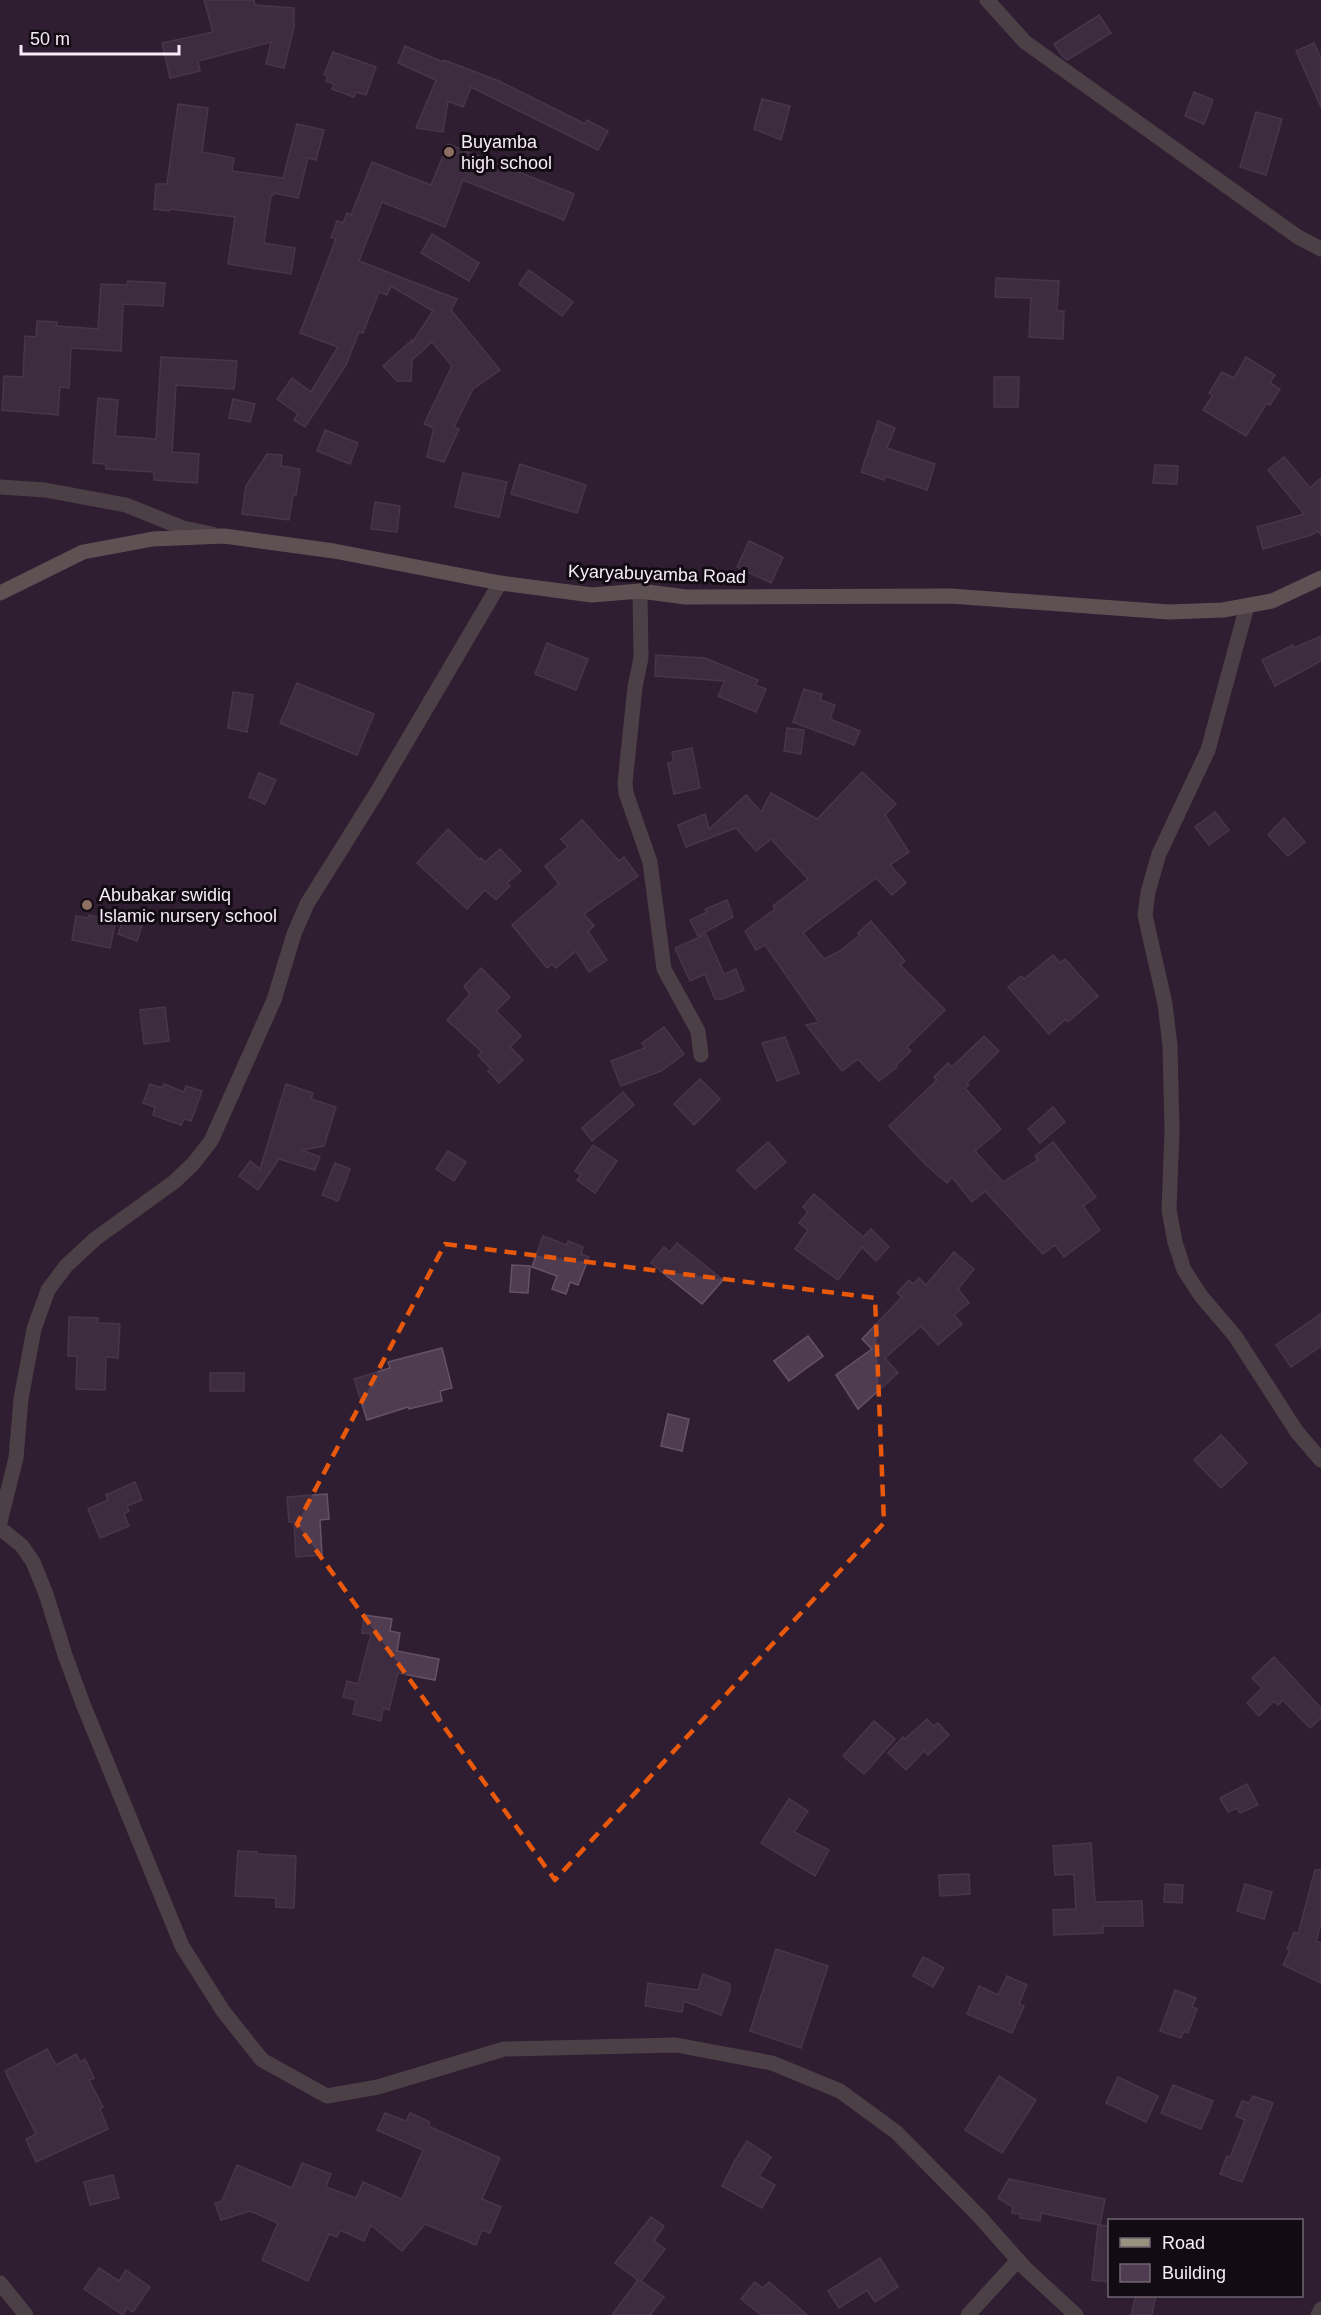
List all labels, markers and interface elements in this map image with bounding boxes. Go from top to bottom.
scale bar [21,18,178,56]
text: 50 m [30,29,70,49]
place label: Buyamba high school [461,132,552,173]
marker: Buyamba high school [442,145,456,159]
street label: Kyaryabuyamba Road [568,561,746,587]
place label: Abubakar swidiq Islamic nursery school [99,885,277,926]
marker: Abubakar swidiq Islamic nursery school [80,898,94,912]
legend [1108,2219,1303,2297]
text: Road [1162,2233,1205,2253]
text: Building [1162,2263,1226,2283]

